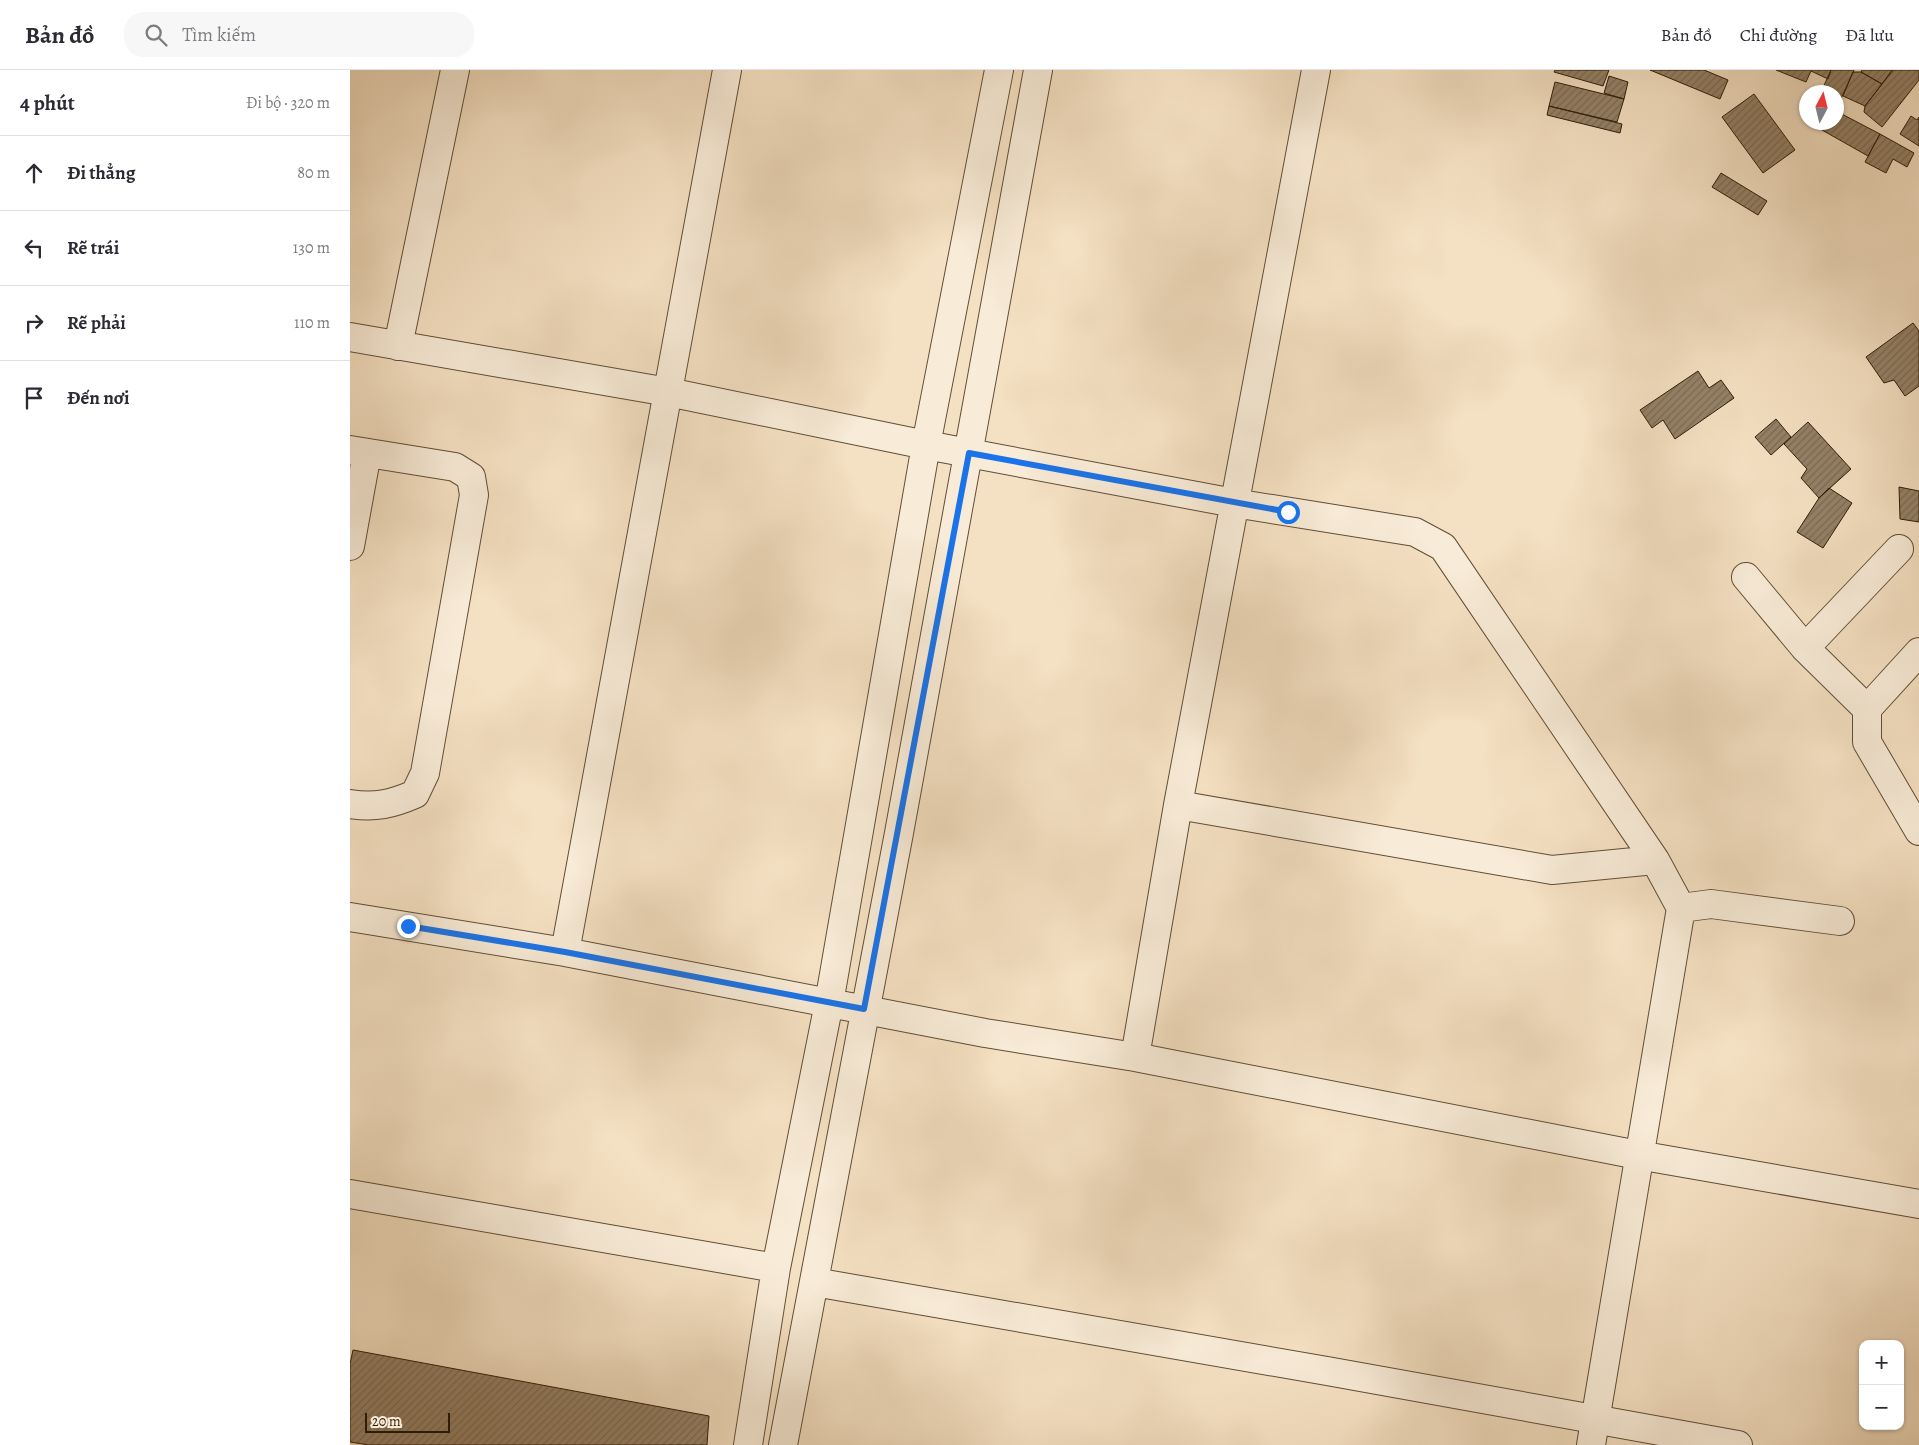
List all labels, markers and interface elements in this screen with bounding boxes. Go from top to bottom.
search box [124,12,474,57]
text: Bản đồ [25,19,94,51]
icon: search [142,21,170,49]
text: Tìm kiếm [182,22,256,48]
text: Bản đồ [1661,23,1712,47]
text: Chỉ đường [1740,23,1817,47]
text: Đã lưu [1845,23,1894,47]
north arrow [1799,85,1844,130]
text: 4 phút [20,89,75,117]
text: Đi bộ · 320 m [246,92,330,114]
icon: ahead [20,159,48,187]
text: Đi thẳng [67,160,135,186]
text: 80 m [297,162,330,184]
icon: left [20,234,48,262]
text: Rẽ trái [67,235,119,261]
text: 130 m [293,237,330,259]
icon: right [20,309,48,337]
text: Rẽ phải [67,310,126,336]
text: 110 m [294,312,330,334]
icon: arrive [20,384,48,412]
text: Đến nơi [67,385,129,411]
route start [1277,501,1300,524]
route end [397,915,420,938]
map controls [1859,1340,1904,1430]
button: + [1859,1340,1904,1385]
button: − [1859,1385,1904,1430]
scale bar [365,1410,450,1433]
text: 20 m [372,1412,401,1431]

